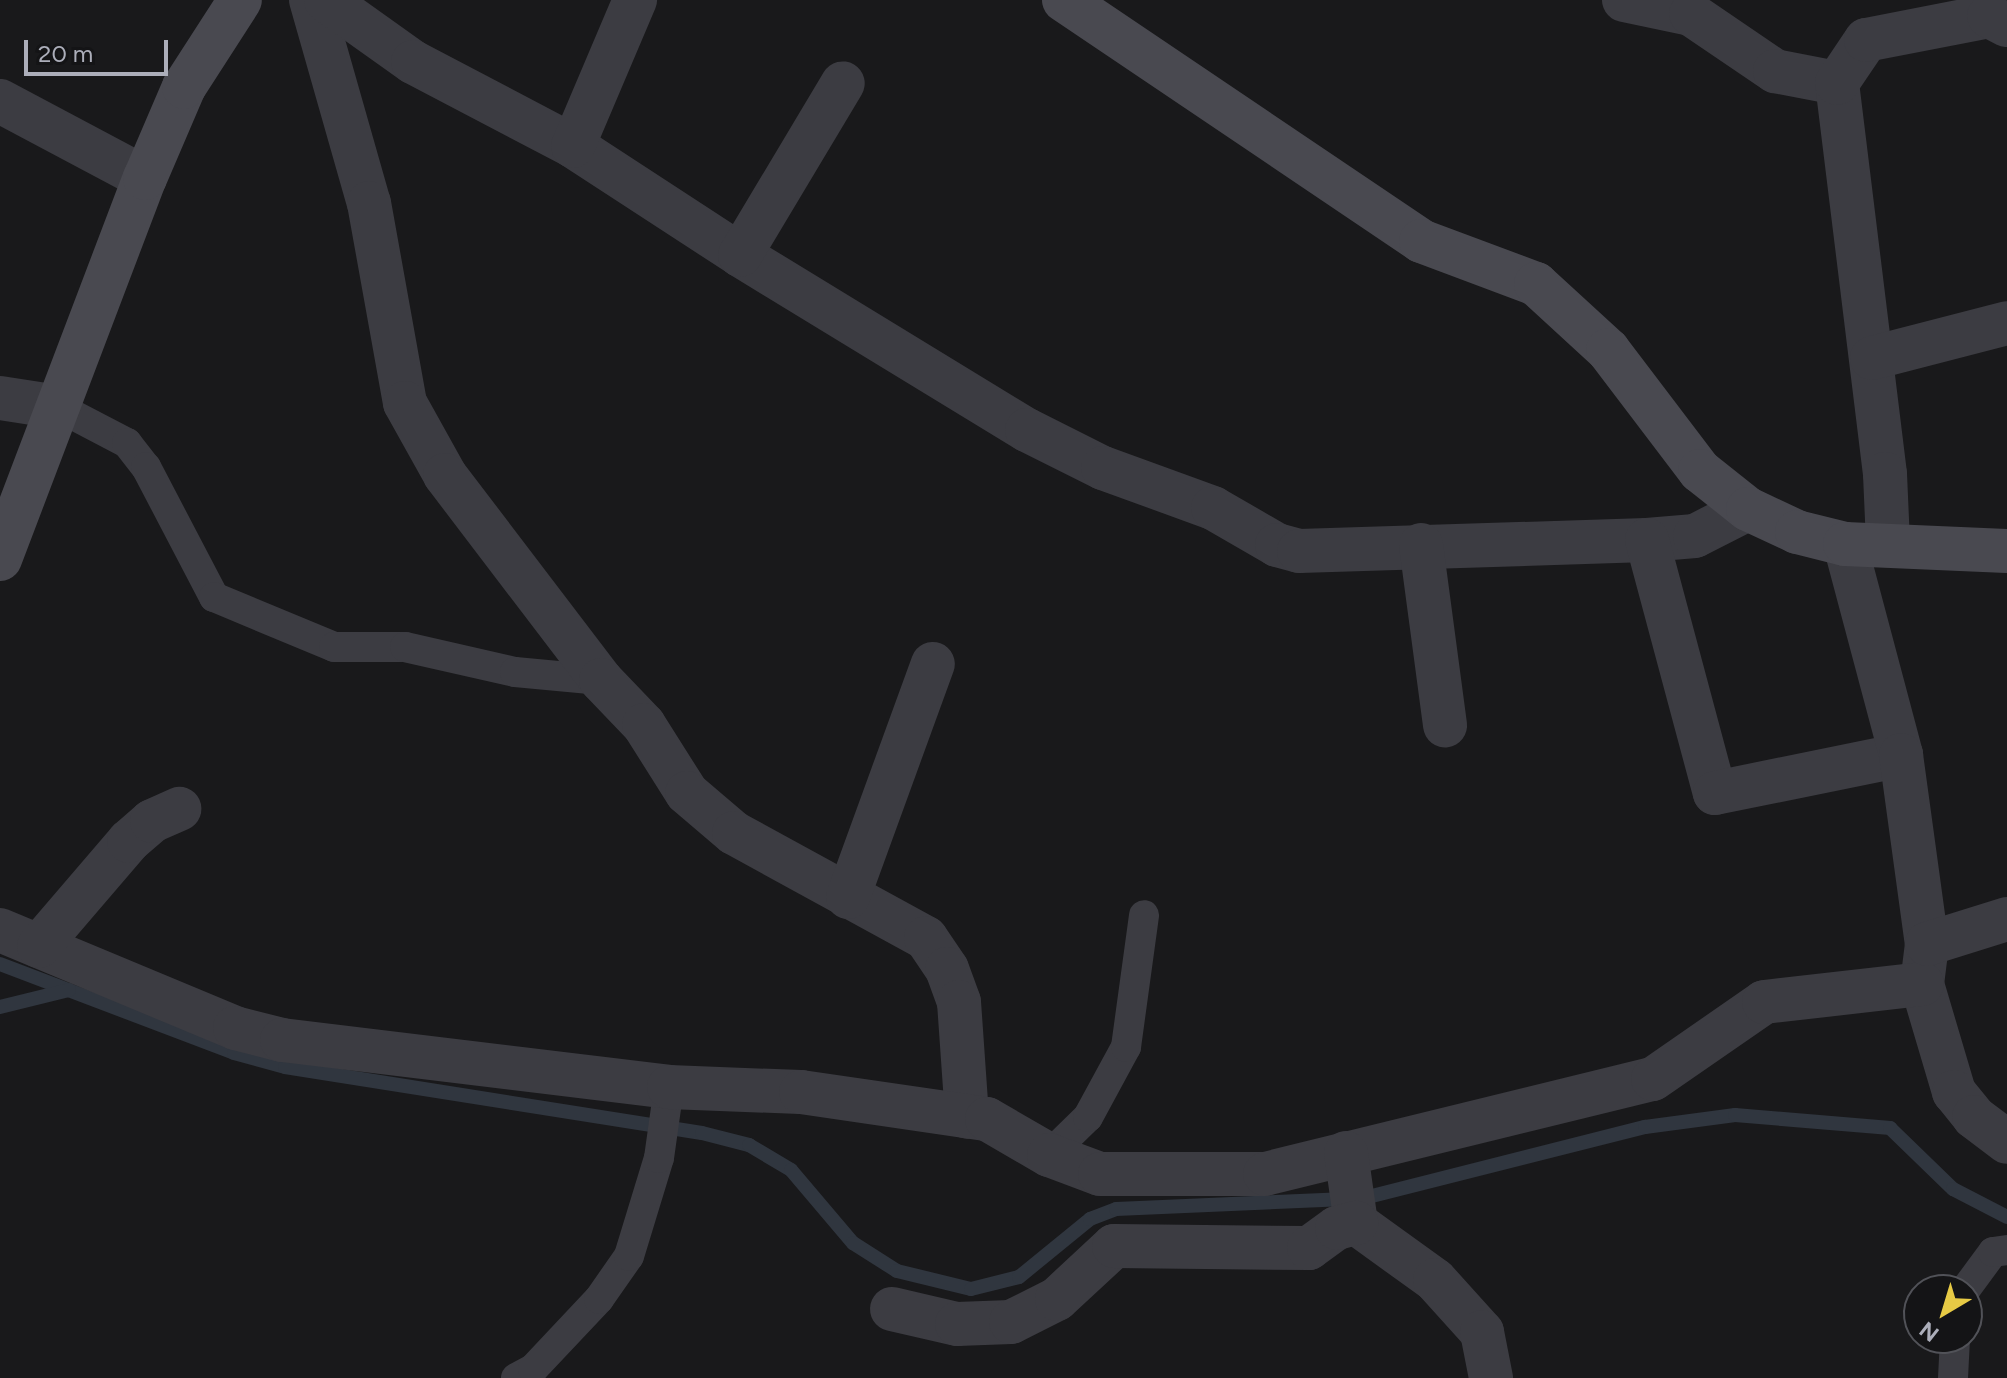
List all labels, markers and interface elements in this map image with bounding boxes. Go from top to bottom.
scale bar [28,24,172,74]
text: 20 m [38,39,93,68]
north arrow [1903,1274,1983,1354]
text: N [1914,1316,1944,1348]

